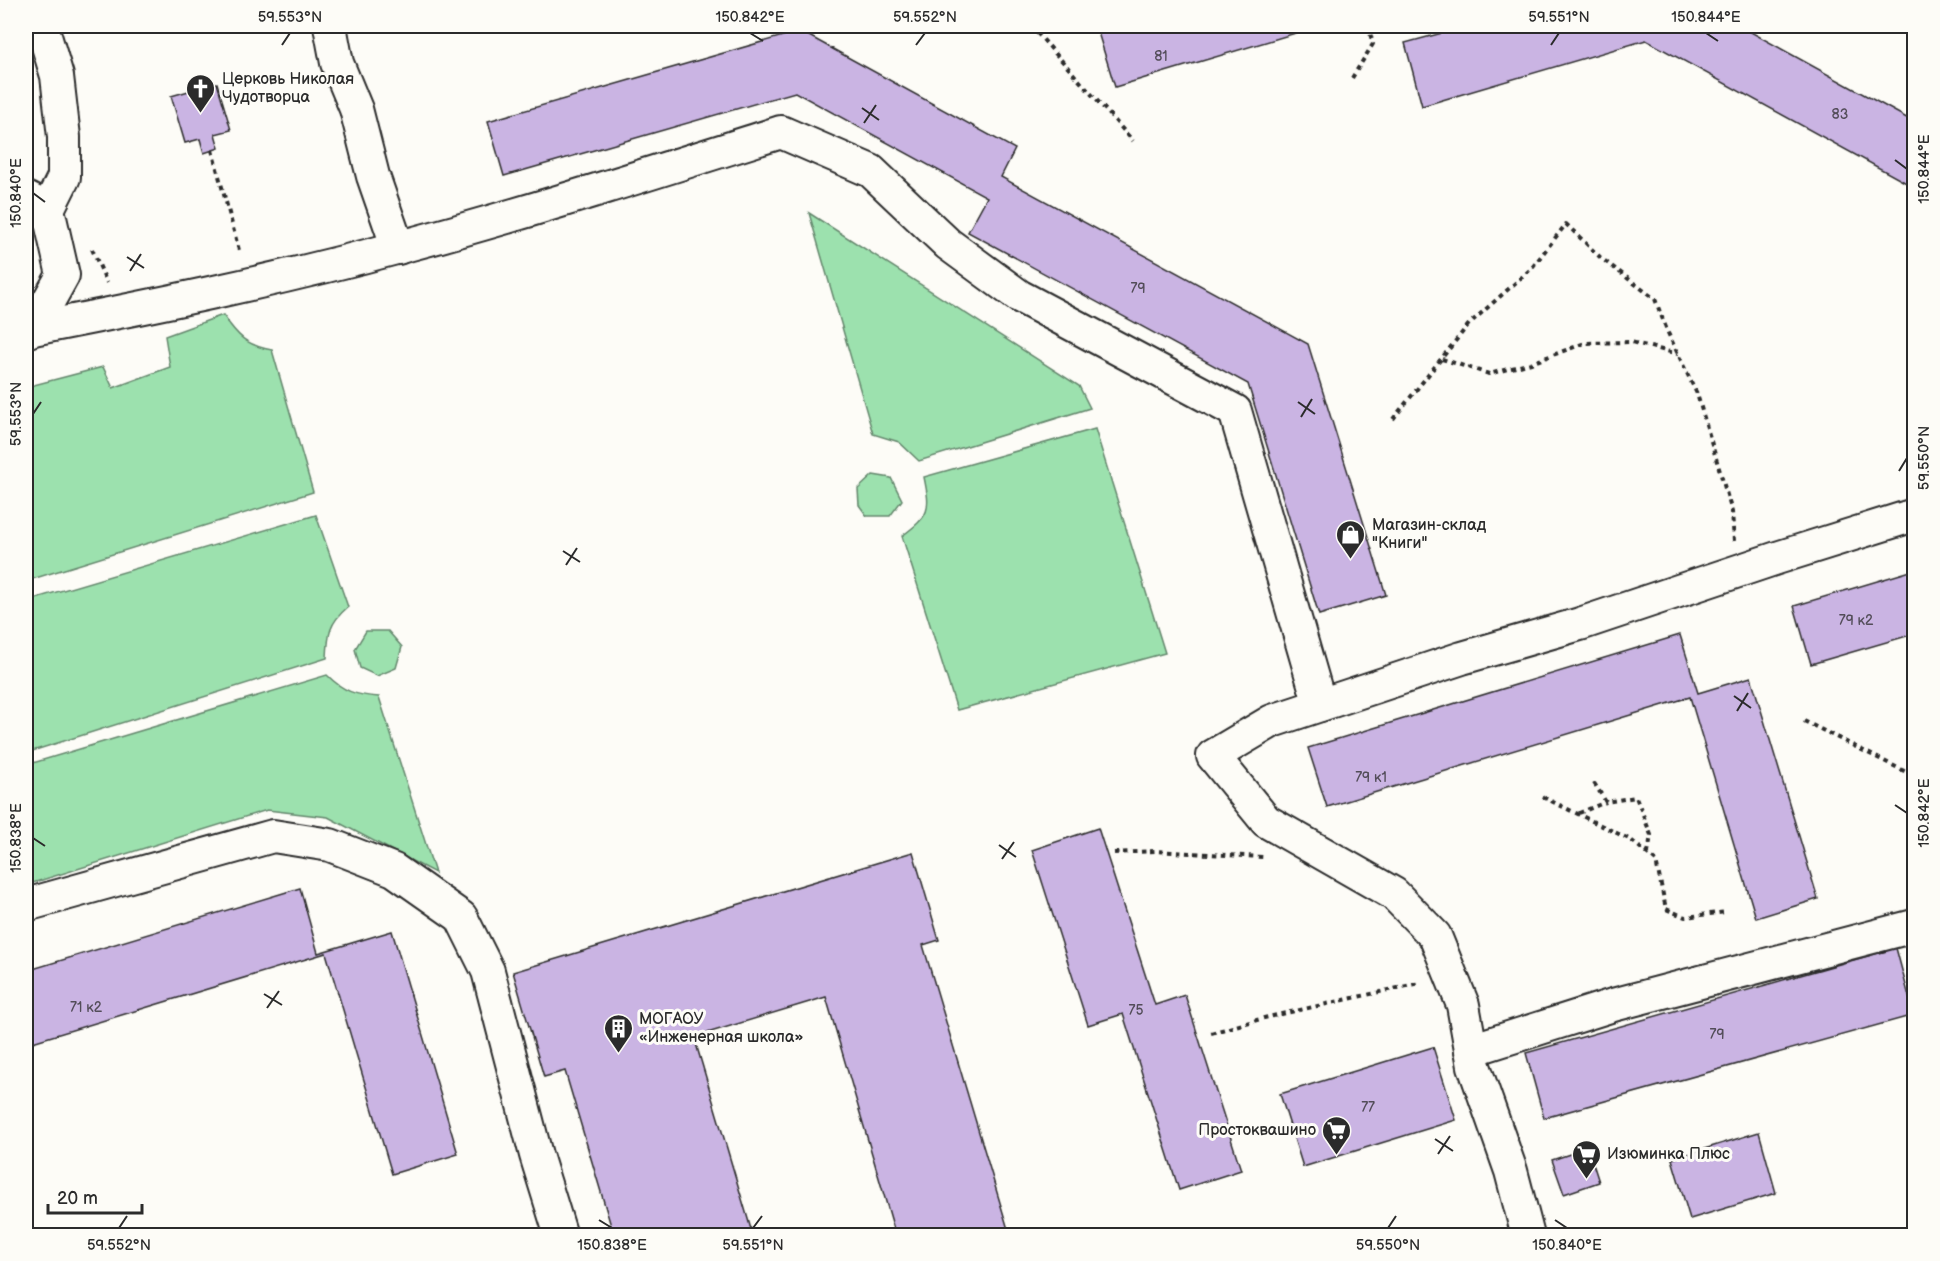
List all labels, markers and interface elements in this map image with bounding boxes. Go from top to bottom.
text: 59.553°N [258,8,322,27]
text: 150.842°E [715,8,785,27]
text: 59.552°N [893,8,957,27]
text: 59.551°N [1528,8,1590,27]
text: 150.844°E [1671,8,1741,27]
house number: 81 [1154,48,1168,65]
place label: Церковь Николая Чудотворца [222,70,354,107]
church icon: Церковь Николая Чудотворца [185,72,217,114]
house number: 83 [1832,106,1848,123]
text: 150.844°E [1915,134,1934,204]
text: 150.840°E [7,158,26,228]
house number: 79 [1131,280,1145,297]
text: 59.553°N [7,382,26,446]
text: 59.550°N [1915,426,1934,490]
place label: Магазин-склад "Книги" [1372,516,1487,553]
shop icon: Магазин-склад "Книги" [1335,518,1367,560]
house number: 79 к2 [1839,612,1874,629]
house number: 79 к1 [1355,769,1387,786]
text: 150.842°E [1915,778,1934,848]
text: 150.838°E [7,803,26,873]
house number: 71 к2 [70,999,103,1016]
house number: 75 [1129,1002,1143,1019]
place label: МОГАОУ «Инженерная школа» [639,1010,803,1047]
building icon: МОГАОУ «Инженерная школа» [602,1012,634,1054]
house number: 79 [1710,1026,1724,1043]
house number: 77 [1361,1099,1375,1116]
supermarket icon: Простоквашино [1321,1114,1353,1156]
place label: Простоквашино [1198,1121,1316,1140]
supermarket icon: Изюминка Плюс [1570,1138,1602,1180]
place label: Изюминка Плюс [1607,1145,1730,1164]
scale bar [48,1177,142,1215]
text: 20 m [57,1188,98,1209]
text: 59.552°N [87,1236,151,1255]
text: 150.838°E [577,1236,647,1255]
text: 59.551°N [722,1236,784,1255]
text: 59.550°N [1356,1236,1420,1255]
text: 150.840°E [1532,1236,1602,1255]

